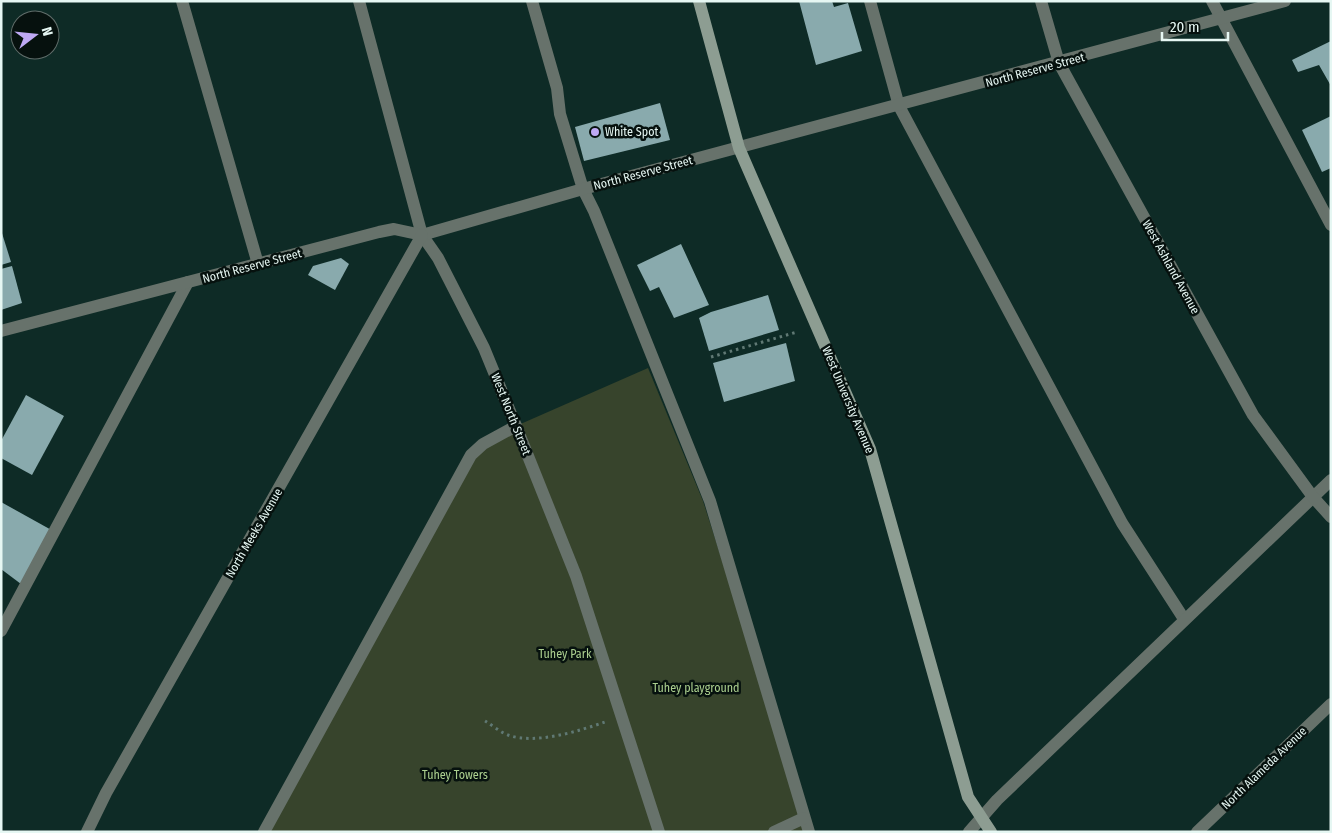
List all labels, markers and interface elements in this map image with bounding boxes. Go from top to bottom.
north arrow [10,10,60,60]
scale bar [1162,10,1228,42]
text: 20 m [1170,18,1200,36]
text: N [38,25,56,38]
street label: North Reserve Street [984,50,1086,90]
place label: White Spot [605,125,658,139]
marker: White Spot [589,126,601,138]
street label: North Reserve Street [592,153,694,193]
street label: West Ashland Avenue [1139,218,1203,316]
street label: North Reserve Street [201,246,303,286]
street label: West University Avenue [819,345,877,456]
street label: West North Street [488,371,534,457]
street label: North Meeks Avenue [223,486,285,580]
park label: Tuhey Park [538,647,592,661]
park label: Tuhey playground [652,681,740,695]
street label: North Alameda Avenue [1219,724,1309,812]
park label: Tuhey Towers [422,768,488,782]

